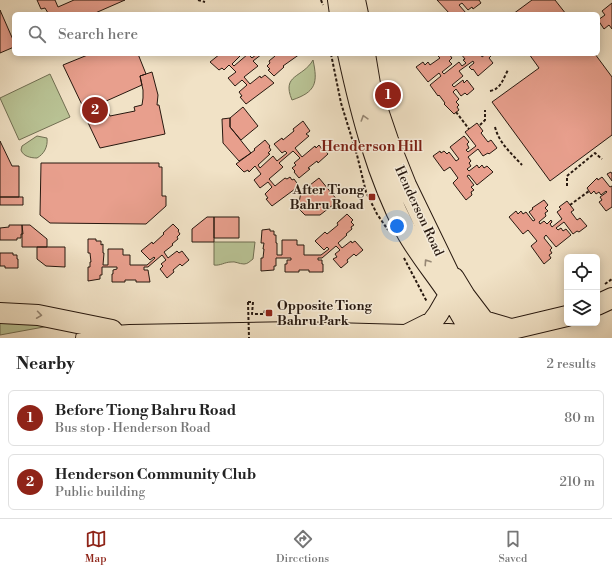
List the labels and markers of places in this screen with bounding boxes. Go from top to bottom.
pin: 1 [375,80,401,110]
pin: 2 [82,95,108,125]
place label: After Tiong Bahru Road [290,182,365,213]
marker: After Tiong Bahru Road [367,192,377,202]
place label: Opposite Tiong Bahru Park [277,298,372,329]
marker: Opposite Tiong Bahru Park [264,308,274,318]

